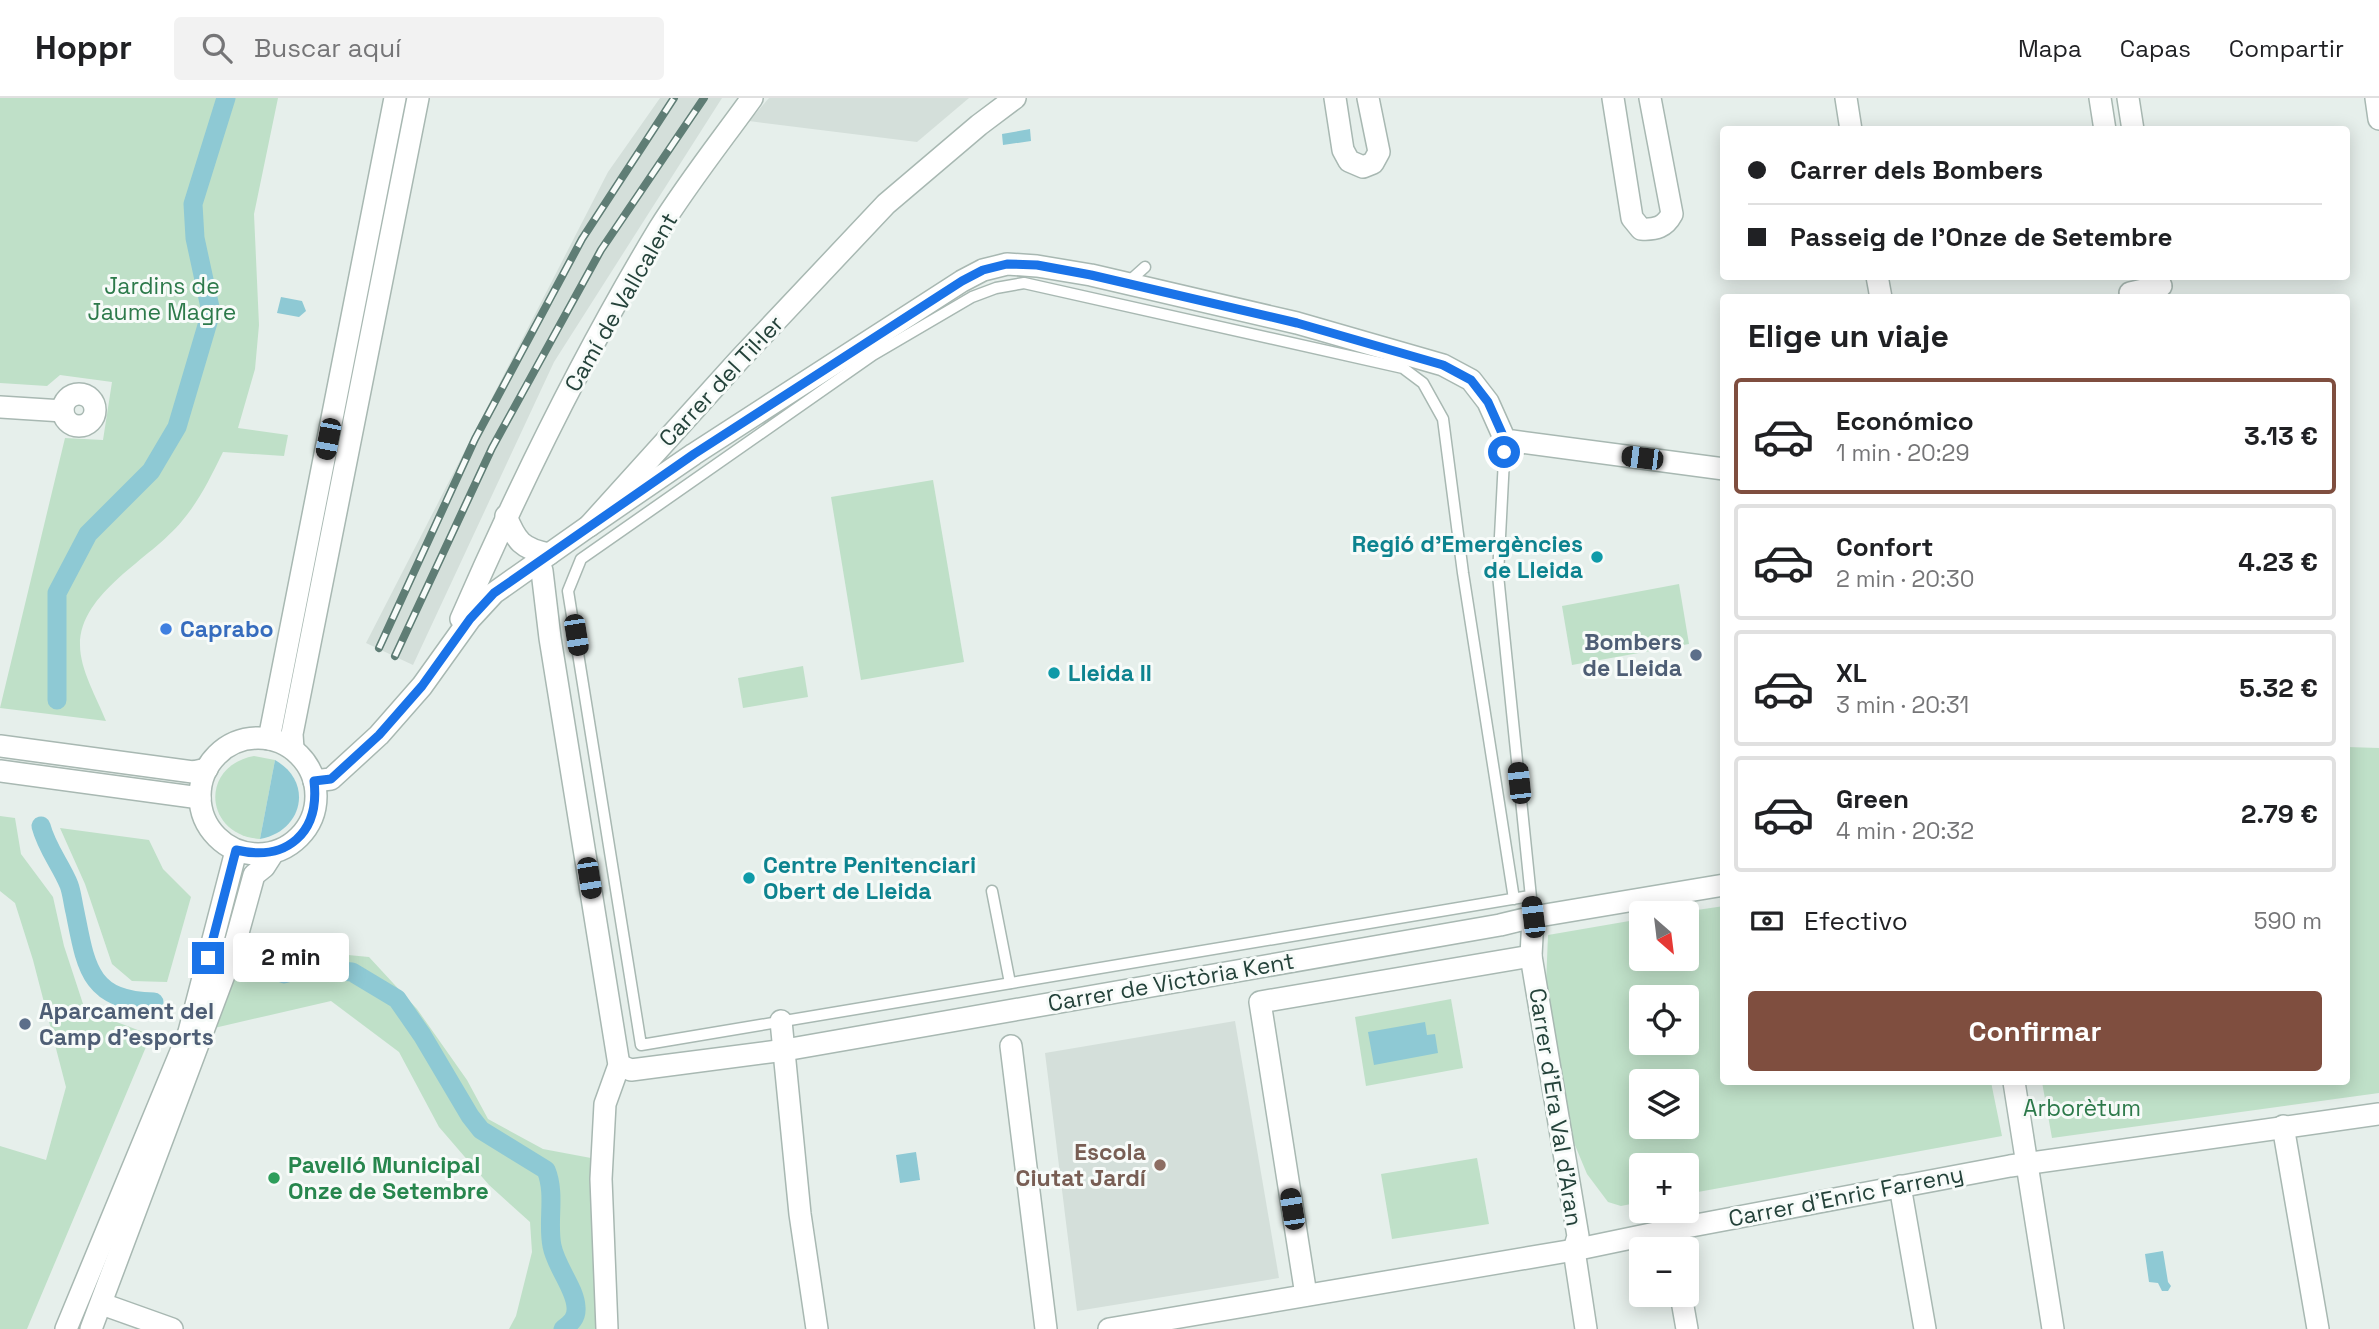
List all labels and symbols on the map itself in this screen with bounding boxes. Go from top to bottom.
street label: Camí de Vallcalent [558,207,684,397]
park label: Jardins de Jaume Magre [88,271,236,327]
street label: Carrer del Til·ler [652,309,790,453]
car [314,416,343,462]
route start [1488,436,1520,468]
car [1620,445,1665,471]
place label: Regió d'Emergències de Lleida [1352,529,1583,585]
marker: Regió d'Emergències de Lleida [1589,549,1605,565]
car [563,613,590,657]
place label: Caprabo [180,614,274,644]
marker: Caprabo [158,621,174,637]
place label: Bombers de Lleida [1582,627,1682,683]
marker: Bombers de Lleida [1688,647,1704,663]
place label: Lleida II [1068,658,1152,688]
marker: Lleida II [1046,665,1062,681]
car [1507,761,1532,805]
place label: Centre Penitenciari Obert de Lleida [763,850,976,906]
car [576,856,603,900]
marker: Centre Penitenciari Obert de Lleida [741,870,757,886]
car [1521,895,1546,939]
north arrow [1629,901,1699,971]
callout: 2 min [232,934,348,982]
route end [192,942,224,974]
street label: Carrer de Victòria Kent [1045,946,1297,1018]
street label: Carrer d'Era Val d'Aran [1522,986,1590,1228]
place label: Aparcament del Camp d'esports [39,996,214,1052]
marker: Aparcament del Camp d'esports [17,1016,33,1032]
park label: Arborètum [2023,1093,2141,1123]
place label: Escola Ciutat Jardí [1016,1137,1147,1193]
place label: Pavelló Municipal Onze de Setembre [288,1150,489,1206]
marker: Escola Ciutat Jardí [1152,1157,1168,1173]
street label: Carrer d'Enric Farreny [1726,1158,1966,1234]
marker: Pavelló Municipal Onze de Setembre [266,1170,282,1186]
car [1279,1187,1306,1231]

